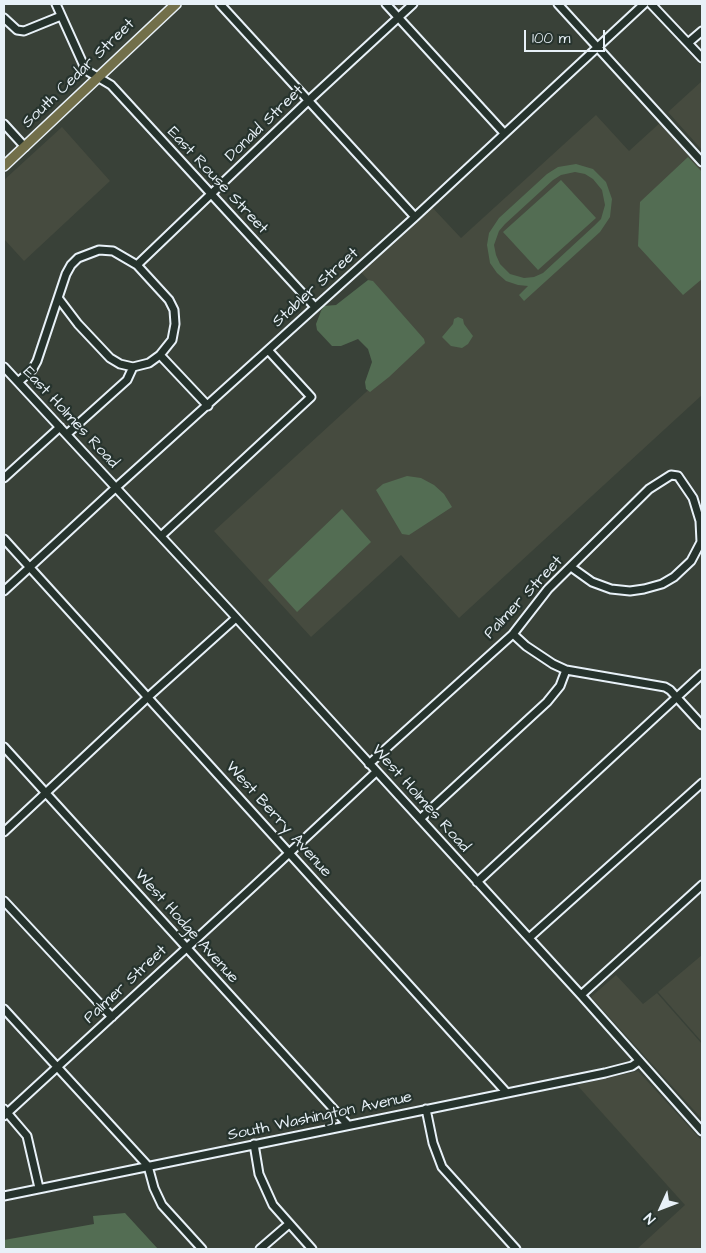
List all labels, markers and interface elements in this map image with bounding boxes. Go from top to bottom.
street label: South Cedar Street [19,15,139,133]
scale bar [526,20,607,52]
text: 100 m [532,28,571,49]
street label: Donald Street [222,82,308,166]
street label: East Rouse Street [162,123,272,239]
street label: Stabler Street [269,244,363,332]
street label: East Holmes Road [18,363,122,473]
street label: Palmer Street [481,552,567,644]
street label: West Holmes Road [367,741,473,857]
street label: West Berry Avenue [221,758,335,882]
street label: West Hodge Avenue [130,866,242,988]
street label: Palmer Street [80,942,172,1028]
street label: South Washington Avenue [226,1088,414,1146]
north arrow [636,1183,686,1233]
text: N [640,1208,660,1228]

